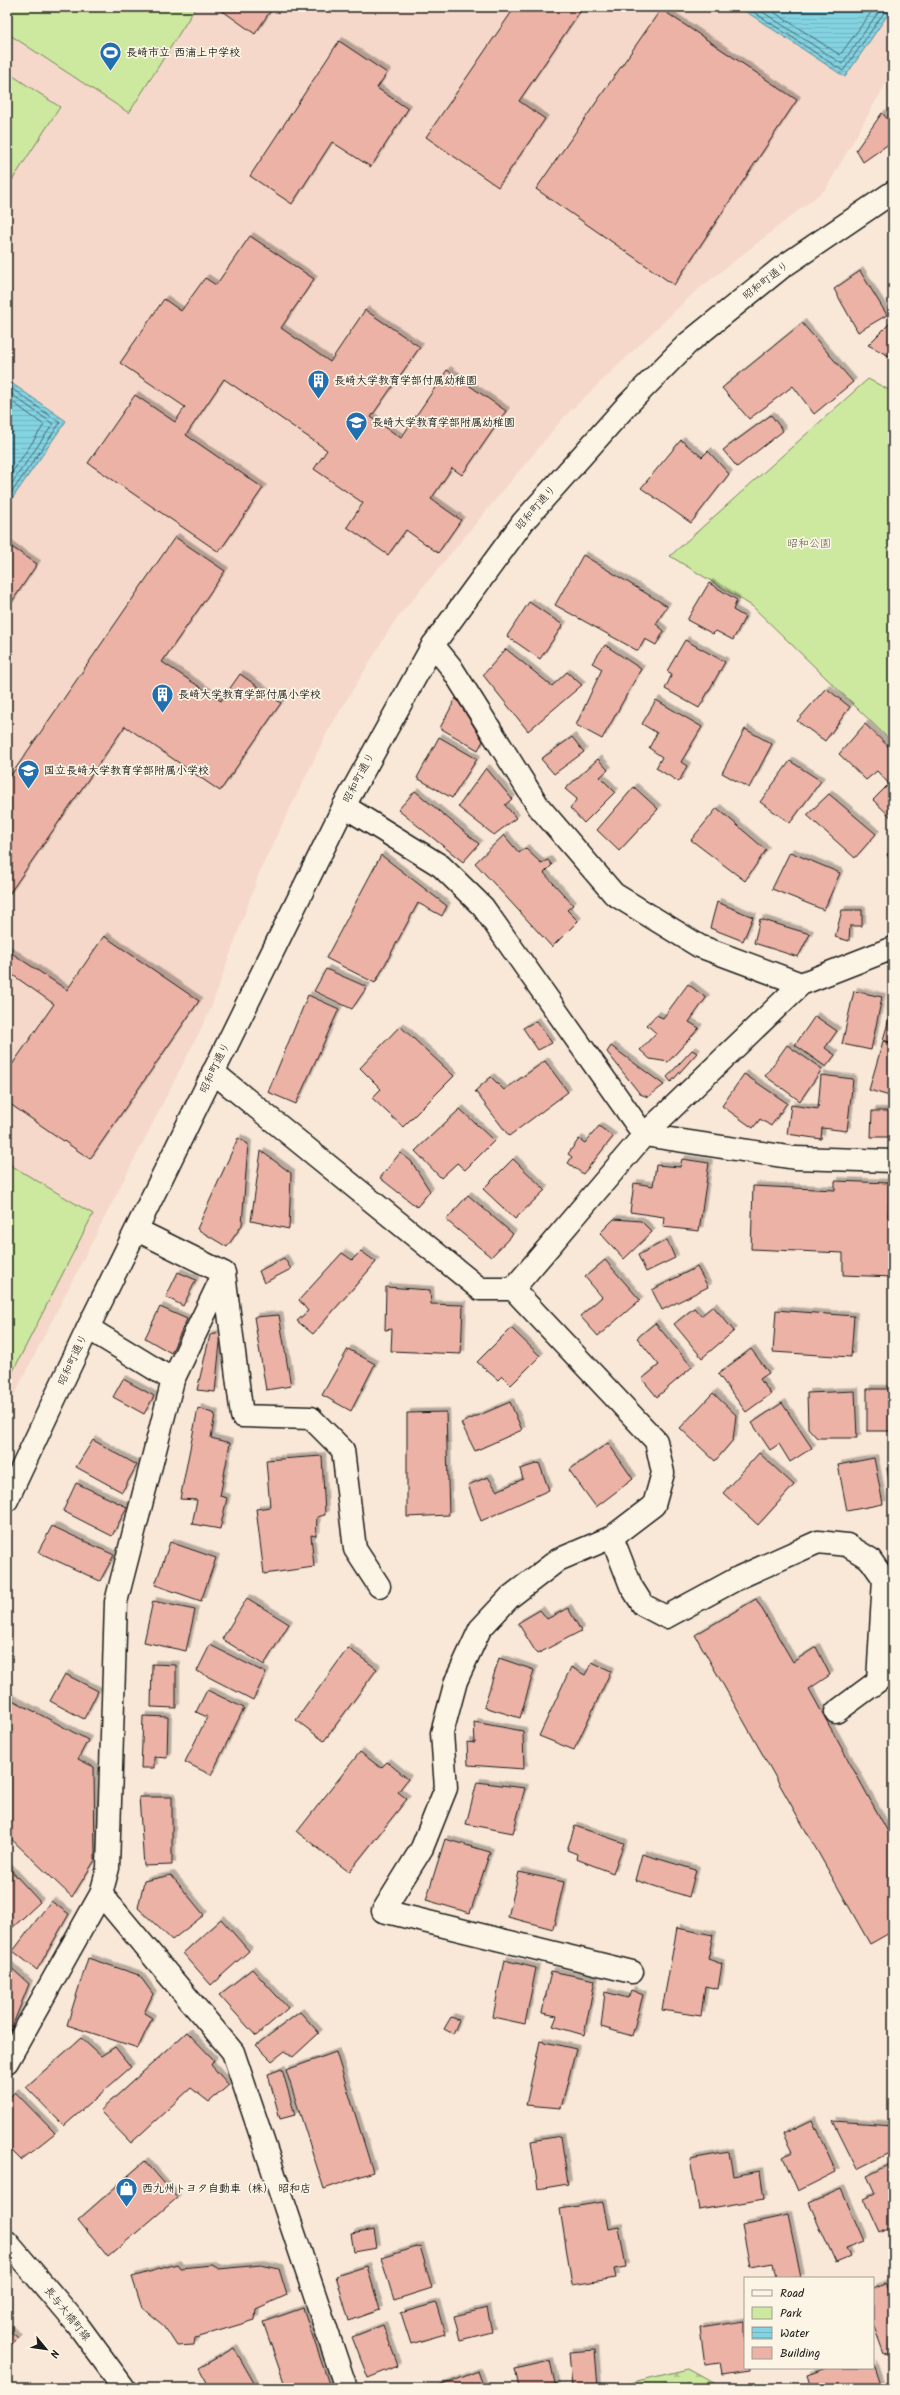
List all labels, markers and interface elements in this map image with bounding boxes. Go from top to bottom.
sports icon: 長崎市立 西浦上中学校 [98,40,124,73]
place label: 長崎市立 西浦上中学校 [126,44,240,62]
street label: 昭和町通り [739,257,793,305]
building icon: 長崎大学教育学部付属幼稚園 [306,368,332,401]
place label: 長崎大学教育学部付属幼稚園 [334,372,477,390]
school or university icon: 長崎大学教育学部附属幼稚園 [344,410,370,443]
place label: 長崎大学教育学部附属幼稚園 [372,414,515,432]
street label: 昭和町通り [511,481,561,535]
park label: 昭和公園 [787,535,831,553]
building icon: 長崎大学教育学部付属小学校 [150,682,176,715]
place label: 長崎大学教育学部付属小学校 [178,686,321,704]
street label: 昭和町通り [338,749,380,807]
school or university icon: 国立長崎大学教育学部附属小学校 [15,758,41,791]
place label: 国立長崎大学教育学部附属小学校 [44,762,209,780]
street label: 昭和町通り [195,1039,235,1097]
street label: 昭和町通り [53,1331,93,1389]
shop icon: 西九州トヨタ自動車（株） 昭和店 [114,2176,140,2209]
place label: 西九州トヨタ自動車（株） 昭和店 [142,2180,311,2198]
legend [744,2277,874,2369]
street label: 長与大橋町線 [39,2283,95,2345]
text: Road [780,2284,805,2303]
text: Park [780,2304,802,2323]
text: Water [780,2324,810,2343]
north arrow [26,2329,66,2369]
text: Building [780,2344,820,2363]
text: N [44,2346,63,2361]

